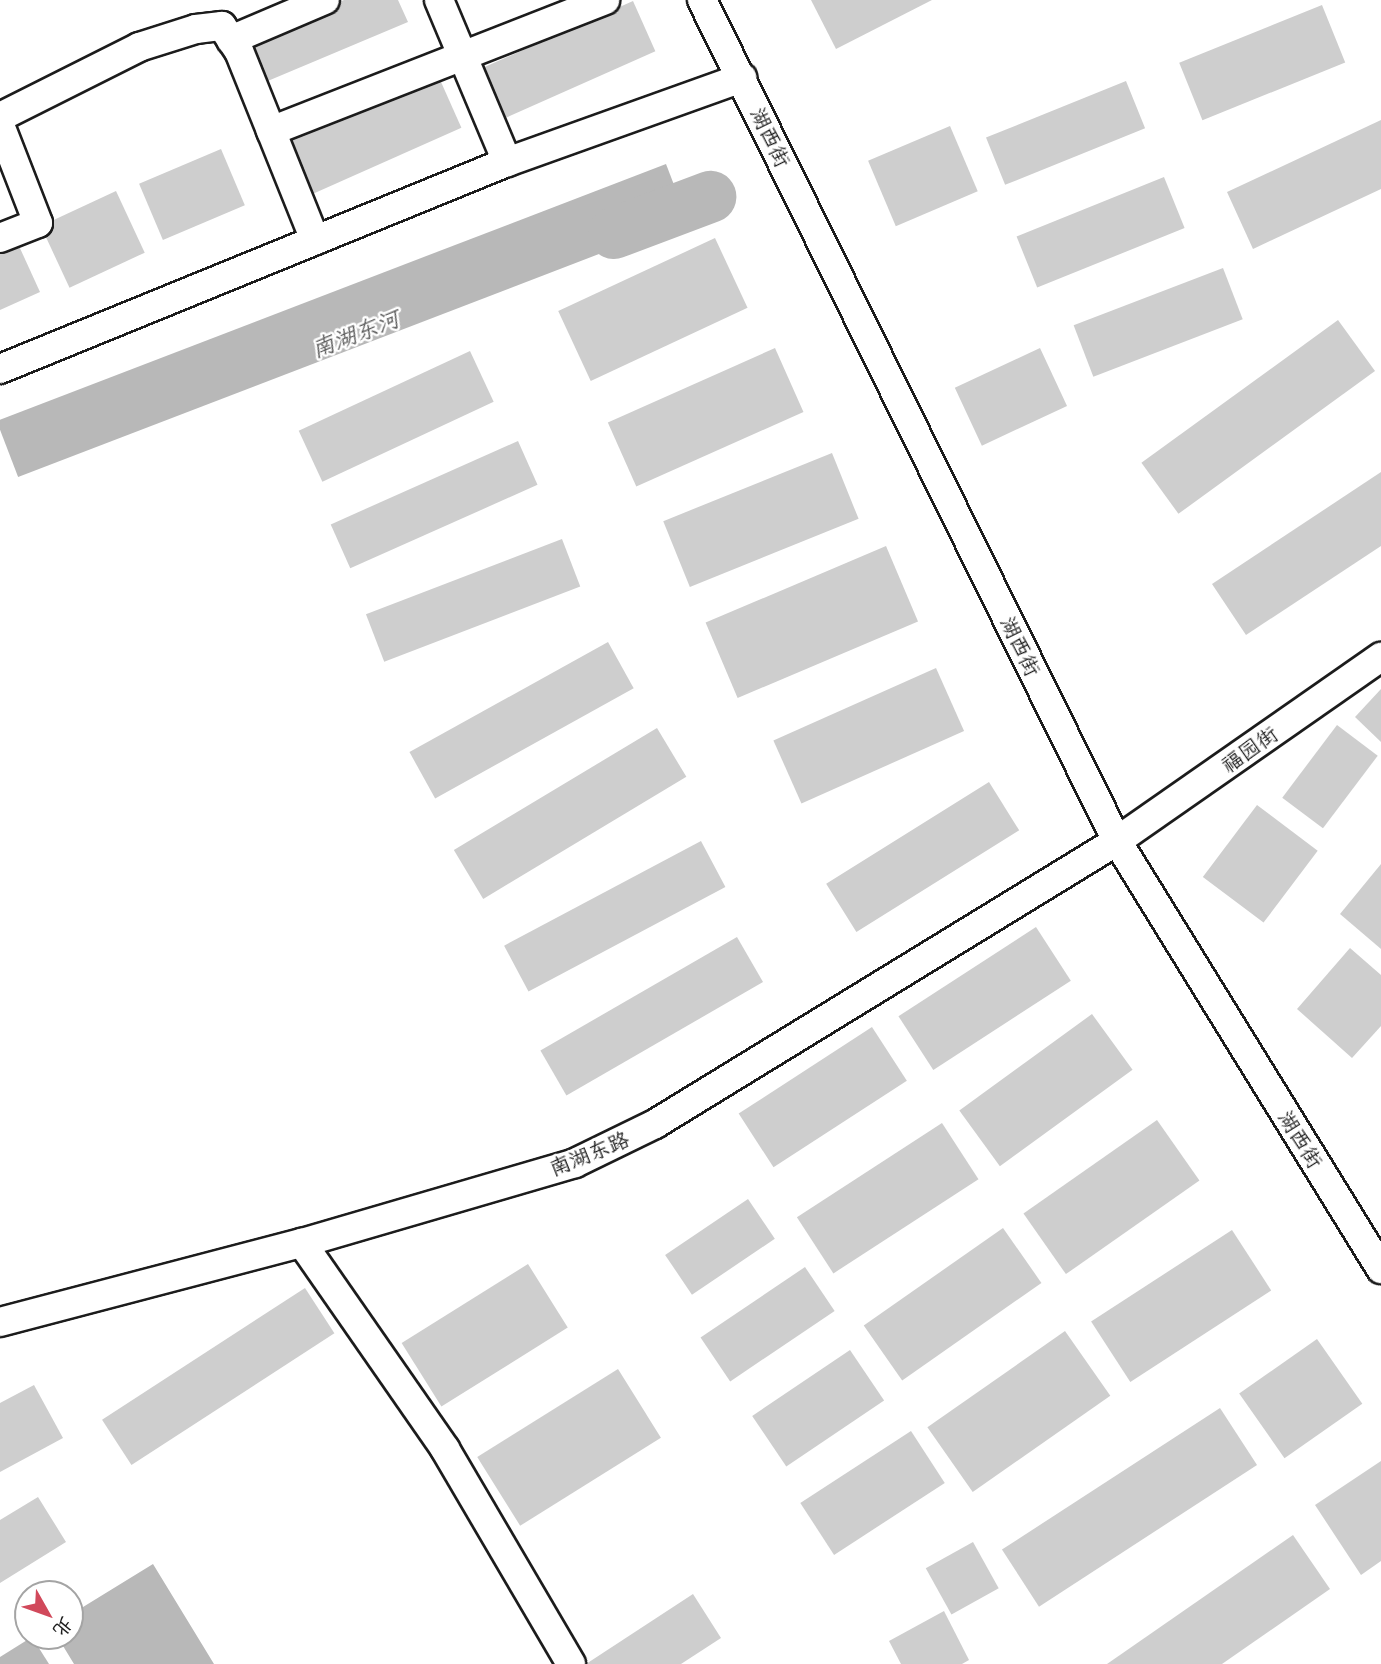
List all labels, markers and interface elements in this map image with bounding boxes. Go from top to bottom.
street label: 湖西街 [746,103,796,171]
water label: 南湖东河 [307,304,403,362]
street label: 湖西街 [996,612,1046,680]
street label: 福园街 [1216,721,1282,777]
street label: 湖西街 [1274,1106,1328,1172]
street label: 南湖东路 [545,1126,633,1180]
north arrow [14,1580,84,1650]
text: 北 [48,1612,80,1643]

